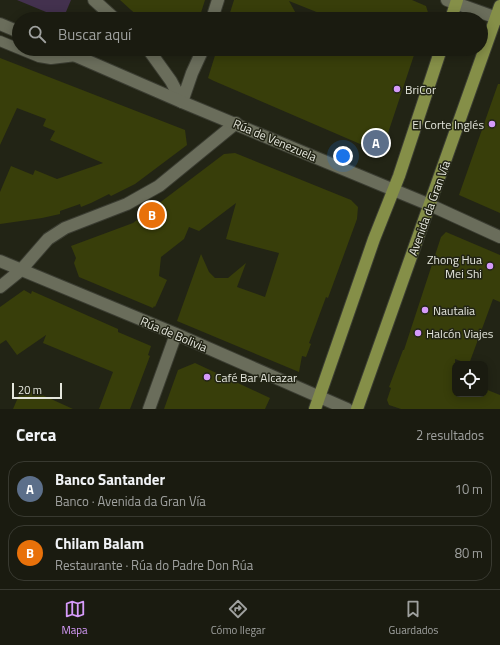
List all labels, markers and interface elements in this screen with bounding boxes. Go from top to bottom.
search box [12,12,488,56]
icon: search [26,23,48,45]
text: Buscar aquí [58,23,131,46]
place label: BriCor [405,80,436,99]
marker: BriCor [392,84,402,94]
street label: Rúa de Venezuela [230,114,320,166]
place label: El Corte Inglés [412,115,484,134]
marker: El Corte Inglés [487,119,497,129]
pin: A [363,128,389,158]
your location [333,146,353,166]
street label: Avenida da Gran Vía [403,158,455,258]
pin: B [139,200,165,230]
place label: Zhong Hua Mei Shi [427,250,482,283]
marker: Zhong Hua Mei Shi [485,261,495,271]
place label: Nautalia [433,301,475,320]
marker: Nautalia [420,305,430,315]
street label: Rúa de Bolivia [138,311,210,357]
place label: Halcón Viajes [426,324,494,343]
marker: Halcón Viajes [413,328,423,338]
map controls [452,361,488,397]
button: locate [452,361,488,397]
place label: Café Bar Alcazar [215,368,297,387]
marker: Café Bar Alcazar [202,372,212,382]
scale bar [12,381,62,400]
text: 20 m [18,382,42,398]
text: Cerca [16,422,56,448]
text: 2 resultados [416,425,484,445]
text: Banco Santander [55,468,165,491]
text: A [26,479,34,499]
text: 10 m [455,479,483,499]
text: Banco · Avenida da Gran Vía [55,491,206,511]
text: Chilam Balam [55,532,144,555]
text: B [26,543,34,563]
text: 80 m [455,543,483,563]
text: Restaurante · Rúa do Padre Don Rúa [55,555,253,575]
tab: Mapa [62,598,88,638]
tab: Cómo llegar [211,598,265,638]
tab: Guardados [389,598,438,638]

